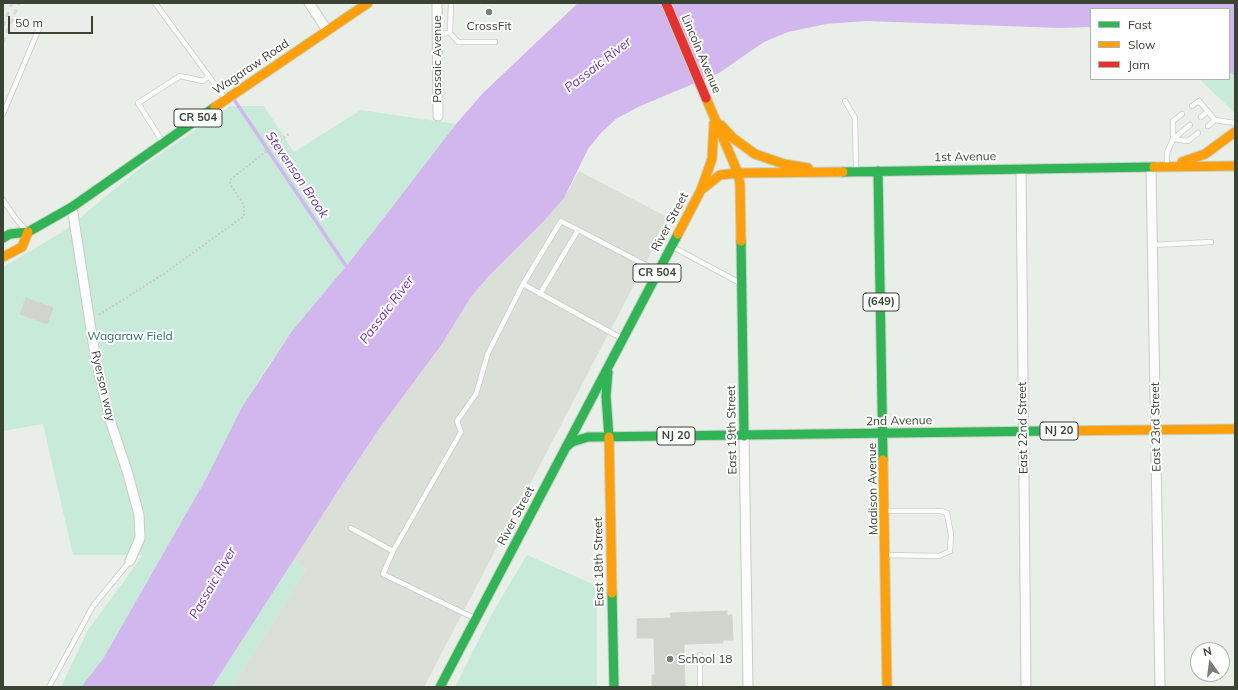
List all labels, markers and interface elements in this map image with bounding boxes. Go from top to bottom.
marker: CrossFit [484,7,494,17]
scale bar [10,8,95,34]
legend [1090,8,1230,80]
street label: Lincoln Avenue [678,13,724,95]
text: 50 m [15,15,43,30]
street label: Passaic Avenue [430,15,444,103]
text: Fast [1128,17,1152,32]
place label: CrossFit [466,19,512,33]
water label: Passaic River [562,34,634,96]
street label: Wagaraw Road [210,36,292,98]
text: Slow [1128,37,1156,52]
text: Jam [1128,57,1150,72]
road number: CR 504 [174,109,222,127]
water label: Stevenson Brook [262,129,332,221]
street label: 1st Avenue [934,149,996,165]
street label: River Street [648,190,692,254]
road number: CR 504 [633,264,681,282]
water label: Passaic River [357,273,417,347]
road number: (649) [863,293,899,311]
park label: Wagaraw Field [87,329,173,343]
street label: Ryerson way [88,349,118,423]
street label: East 22nd Street [1015,382,1031,474]
street label: East 23rd Street [1148,382,1164,472]
street label: East 19th Street [724,385,740,475]
street label: 2nd Avenue [866,413,932,429]
road number: NJ 20 [1040,422,1078,440]
road number: NJ 20 [657,427,695,445]
street label: Madison Avenue [865,443,881,535]
street label: River Street [494,484,538,548]
street label: East 18th Street [591,517,607,607]
water label: Passaic River [186,544,240,622]
north arrow [1190,642,1230,682]
text: N [1202,644,1213,659]
place label: School 18 [678,652,733,666]
marker: School 18 [665,654,675,664]

